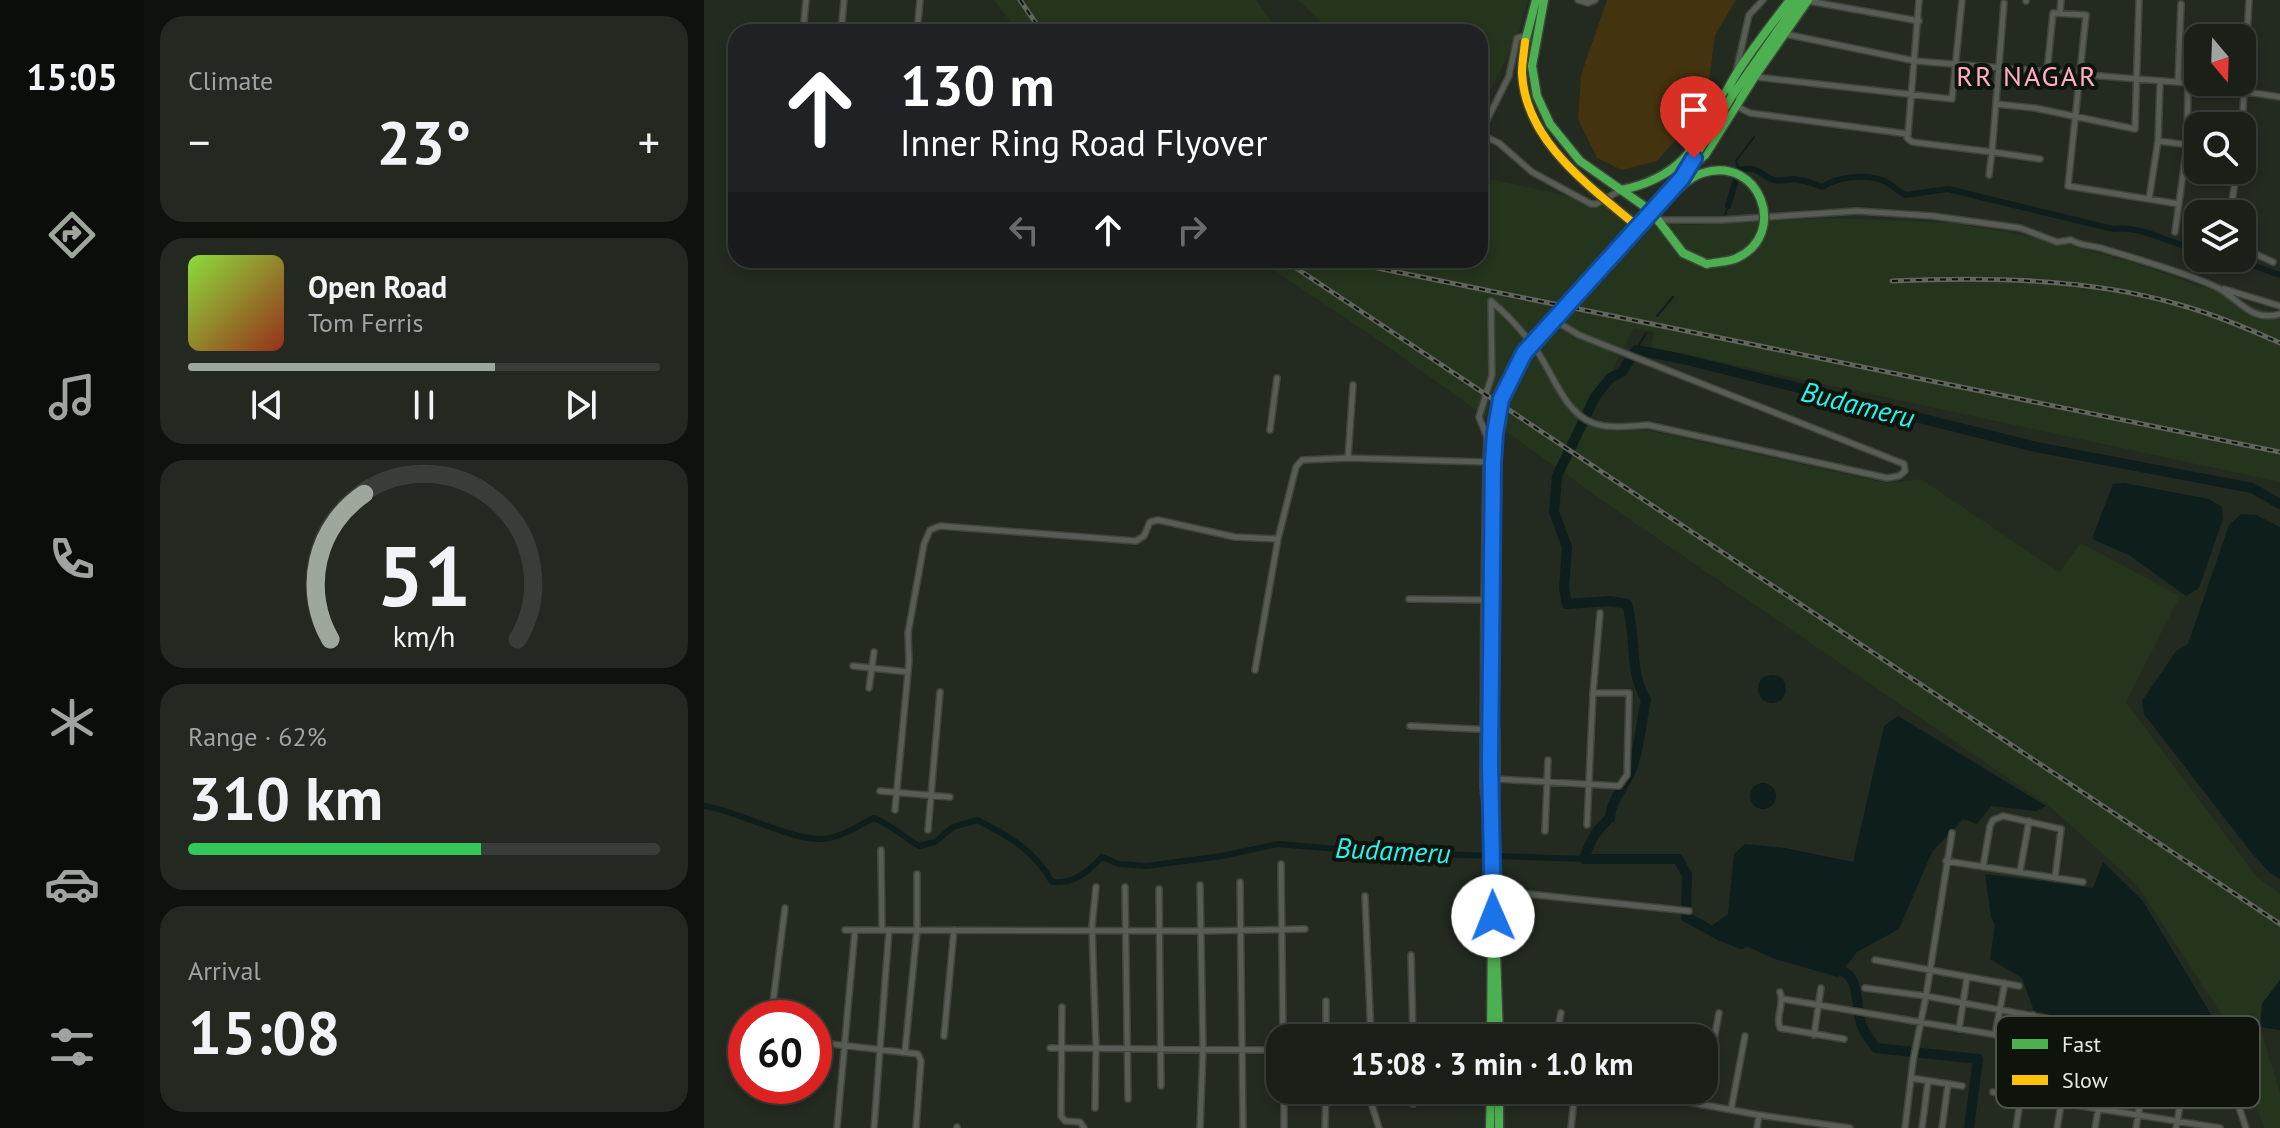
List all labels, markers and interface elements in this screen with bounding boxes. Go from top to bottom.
north arrow [2184,24,2256,96]
map controls [2184,24,2256,272]
text: 130 m [900,49,1055,121]
text: 15:05 [26,53,118,100]
icon: ahead [768,56,872,160]
district label: RR NAGAR [1956,57,2098,94]
text: Climate [188,64,273,97]
pin [1660,76,1728,158]
icon: arrive [1672,88,1716,132]
text: 23° [377,103,471,181]
button: search [2184,112,2256,184]
text: − [188,113,210,170]
text: + [638,113,660,170]
text: Inner Ring Road Flyover [900,119,1267,166]
button: layers [2184,200,2256,272]
icon: directions [44,207,100,263]
icon: left [1002,208,1046,252]
icon: ahead [1086,208,1130,252]
icon: right [1170,208,1214,252]
text: Open Road [308,267,447,306]
text: Tom Ferris [308,306,423,339]
icon: music [44,369,100,425]
water label: Budameru [1797,372,1919,436]
icon: previous [245,383,289,427]
icon: pause [402,383,446,427]
icon: next [559,383,603,427]
text: 51 [377,521,471,629]
icon: phone [44,531,100,587]
text: km/h [393,618,455,655]
icon: climate [44,694,100,750]
text: Range · 62% [188,720,327,753]
text: 310 km [188,759,383,837]
water label: Budameru [1334,829,1452,871]
icon: car [44,856,100,912]
position arrow [1451,874,1535,958]
text: Arrival [188,954,261,987]
text: 15:08 [188,993,340,1071]
speed limit sign: 60 [728,1000,832,1104]
legend [1996,1016,2260,1108]
icon: filters [44,1019,100,1075]
text: Fast [2062,1030,2102,1058]
text: 15:08 · 3 min · 1.0 km [1351,1044,1633,1083]
text: Slow [2062,1066,2108,1094]

